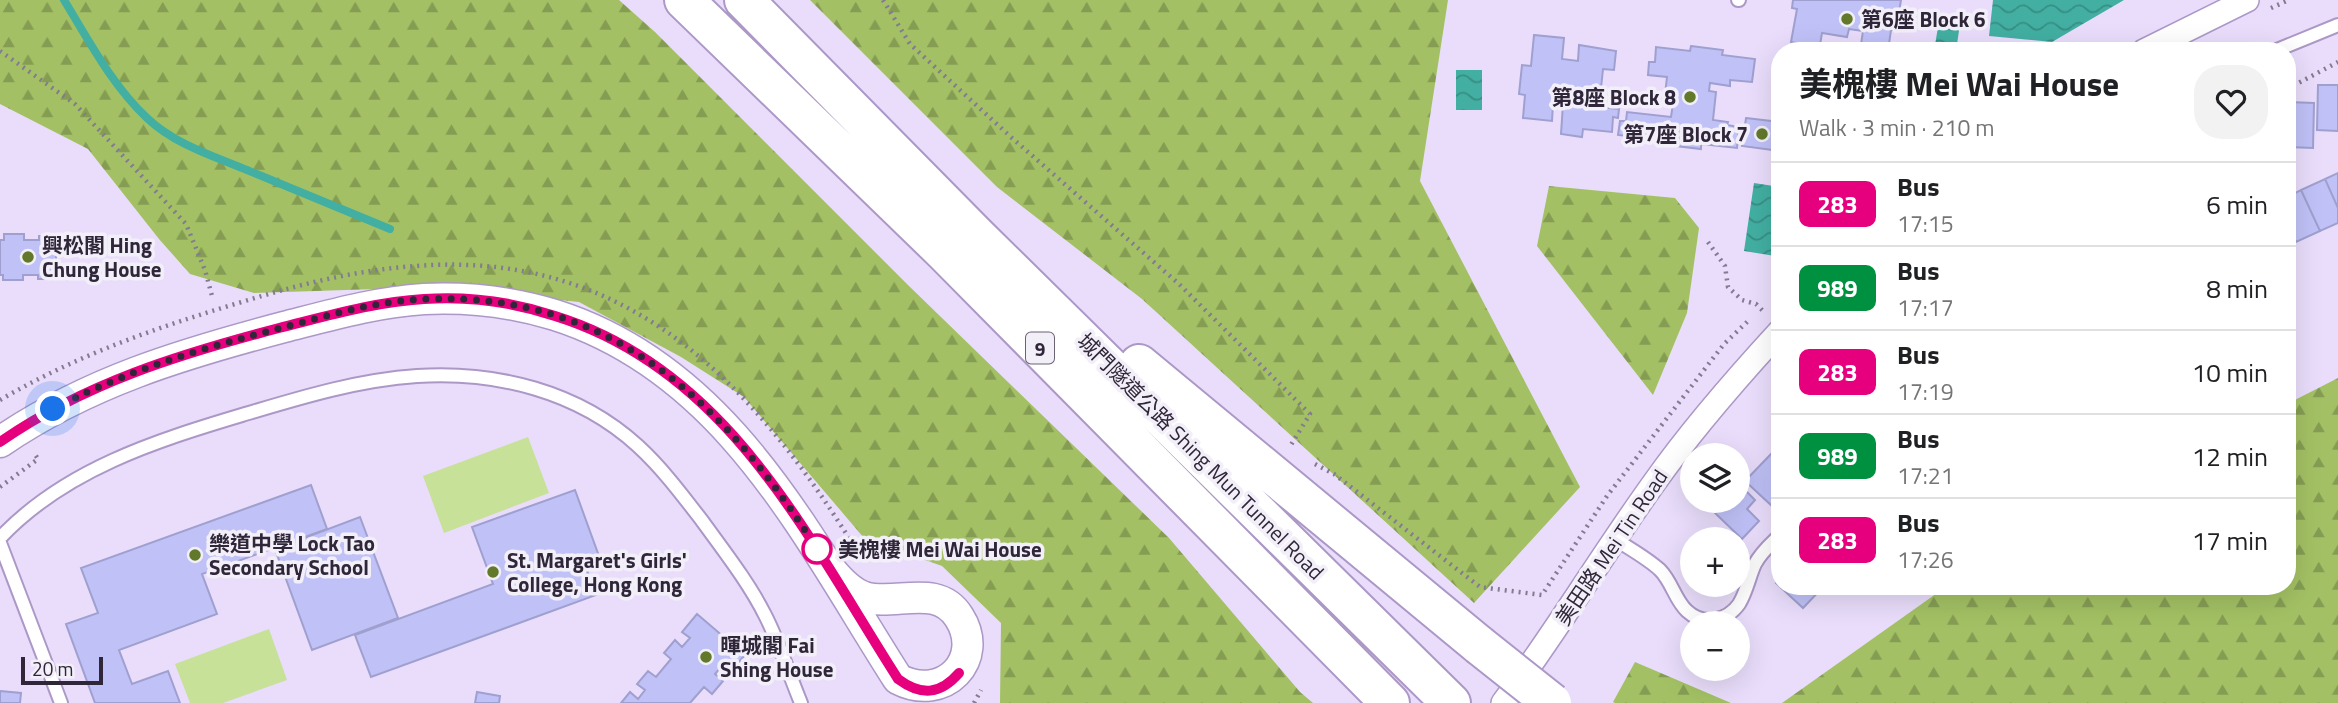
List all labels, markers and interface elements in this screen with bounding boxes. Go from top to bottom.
place label: 第6座 Block 6 [1861,3,1986,35]
marker: 第6座 Block 6 [1839,11,1855,27]
text: 美槐樓 Mei Wai House [1799,59,2119,109]
button: heart [2194,65,2268,139]
place label: 第8座 Block 8 [1551,81,1676,113]
marker: 第8座 Block 8 [1682,89,1698,105]
text: Walk · 3 min · 210 m [1799,110,1995,145]
place label: 第7座 Block 7 [1623,118,1748,150]
marker: 第7座 Block 7 [1754,126,1770,142]
text: Bus [1897,167,1939,206]
text: 6 min [2206,185,2268,224]
text: 283 [1817,186,1858,222]
text: 17:15 [1897,206,1954,241]
place label: 興松閣 Hing Chung House [42,229,162,285]
marker: 興松閣 Hing Chung House [20,249,36,265]
text: Bus [1897,251,1939,290]
text: 8 min [2206,269,2268,308]
text: 989 [1817,270,1858,306]
text: 17:17 [1897,290,1954,325]
street label: 城門隧道公路 Shing Mun Tunnel Road [1070,325,1332,587]
road number: 9 [1026,332,1054,364]
text: Bus [1897,335,1939,374]
text: 10 min [2192,353,2268,392]
text: 283 [1817,354,1858,390]
text: 17:19 [1897,374,1954,409]
your location [35,391,70,426]
text: Bus [1897,419,1939,458]
text: 12 min [2192,437,2268,476]
text: 989 [1817,438,1858,474]
map controls [1680,443,1750,681]
button: layers [1680,443,1750,513]
text: 17:21 [1897,458,1954,493]
street label: 美田路 Mei Tin Road [1547,463,1675,631]
text: Bus [1897,503,1939,542]
text: 17 min [2192,521,2268,560]
text: 283 [1817,522,1858,558]
place label: 樂道中學 Lock Tao Secondary School [209,527,375,583]
button: + [1680,527,1750,597]
place label: 美槐樓 Mei Wai House [838,533,1042,565]
marker: 美槐樓 Mei Wai House [802,534,832,564]
text: 17:26 [1897,542,1954,577]
place label: St. Margaret's Girls' College, Hong Kong [507,544,687,600]
marker: 樂道中學 Lock Tao Secondary School [187,547,203,563]
marker: St. Margaret's Girls' College, Hong Kong [485,564,501,580]
button: − [1680,611,1750,681]
place label: 暉城閣 Fai Shing House [720,629,833,685]
marker: 暉城閣 Fai Shing House [698,649,714,665]
scale bar [21,654,103,686]
text: 20 m [32,654,73,683]

